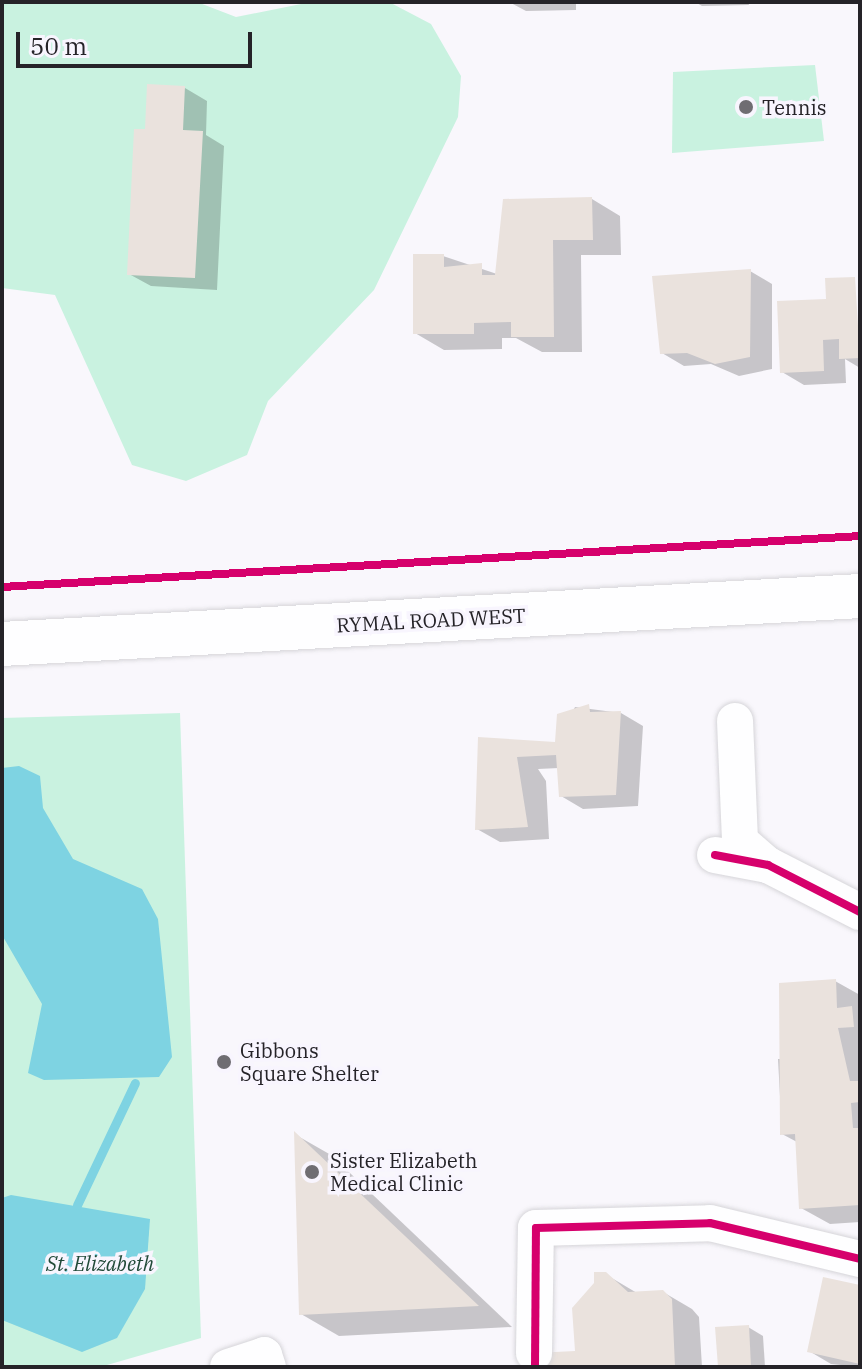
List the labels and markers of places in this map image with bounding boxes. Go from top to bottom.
place label: Tennis [762,95,826,119]
marker: Tennis [737,98,755,116]
place label: Gibbons Square Shelter [240,1038,379,1085]
marker: Gibbons Square Shelter [215,1053,233,1071]
place label: Sister Elizabeth Medical Clinic [330,1148,477,1195]
marker: Sister Elizabeth Medical Clinic [301,1161,323,1183]

